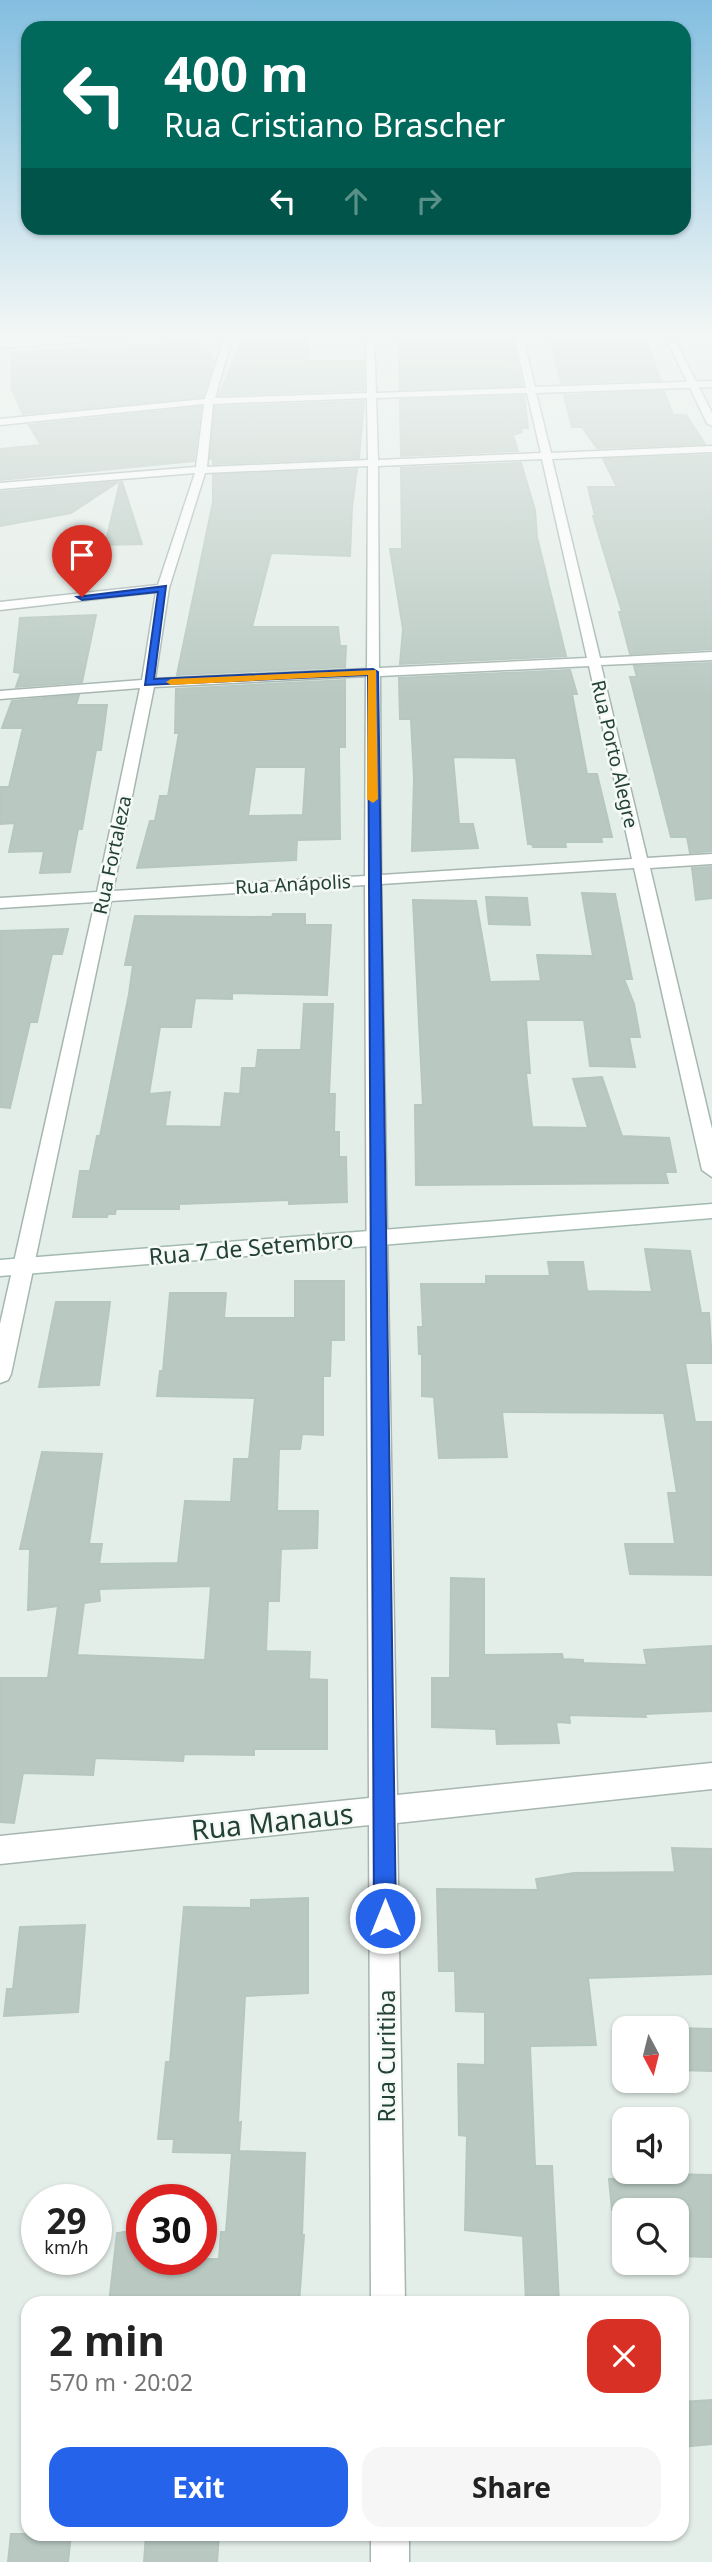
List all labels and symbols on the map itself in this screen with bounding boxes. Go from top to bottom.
pin [52,525,112,597]
street label: Rua Porto Alegre [585,678,645,830]
street label: Rua Fortaleza [87,793,137,917]
street label: Rua Anápolis [235,868,351,900]
street label: Rua 7 de Setembro [147,1222,355,1272]
street label: Rua Manaus [189,1794,355,1848]
position arrow [348,1881,422,1955]
street label: Rua Curitiba [370,1990,402,2122]
north arrow [612,2016,690,2093]
speed limit sign: 30 [126,2184,217,2275]

